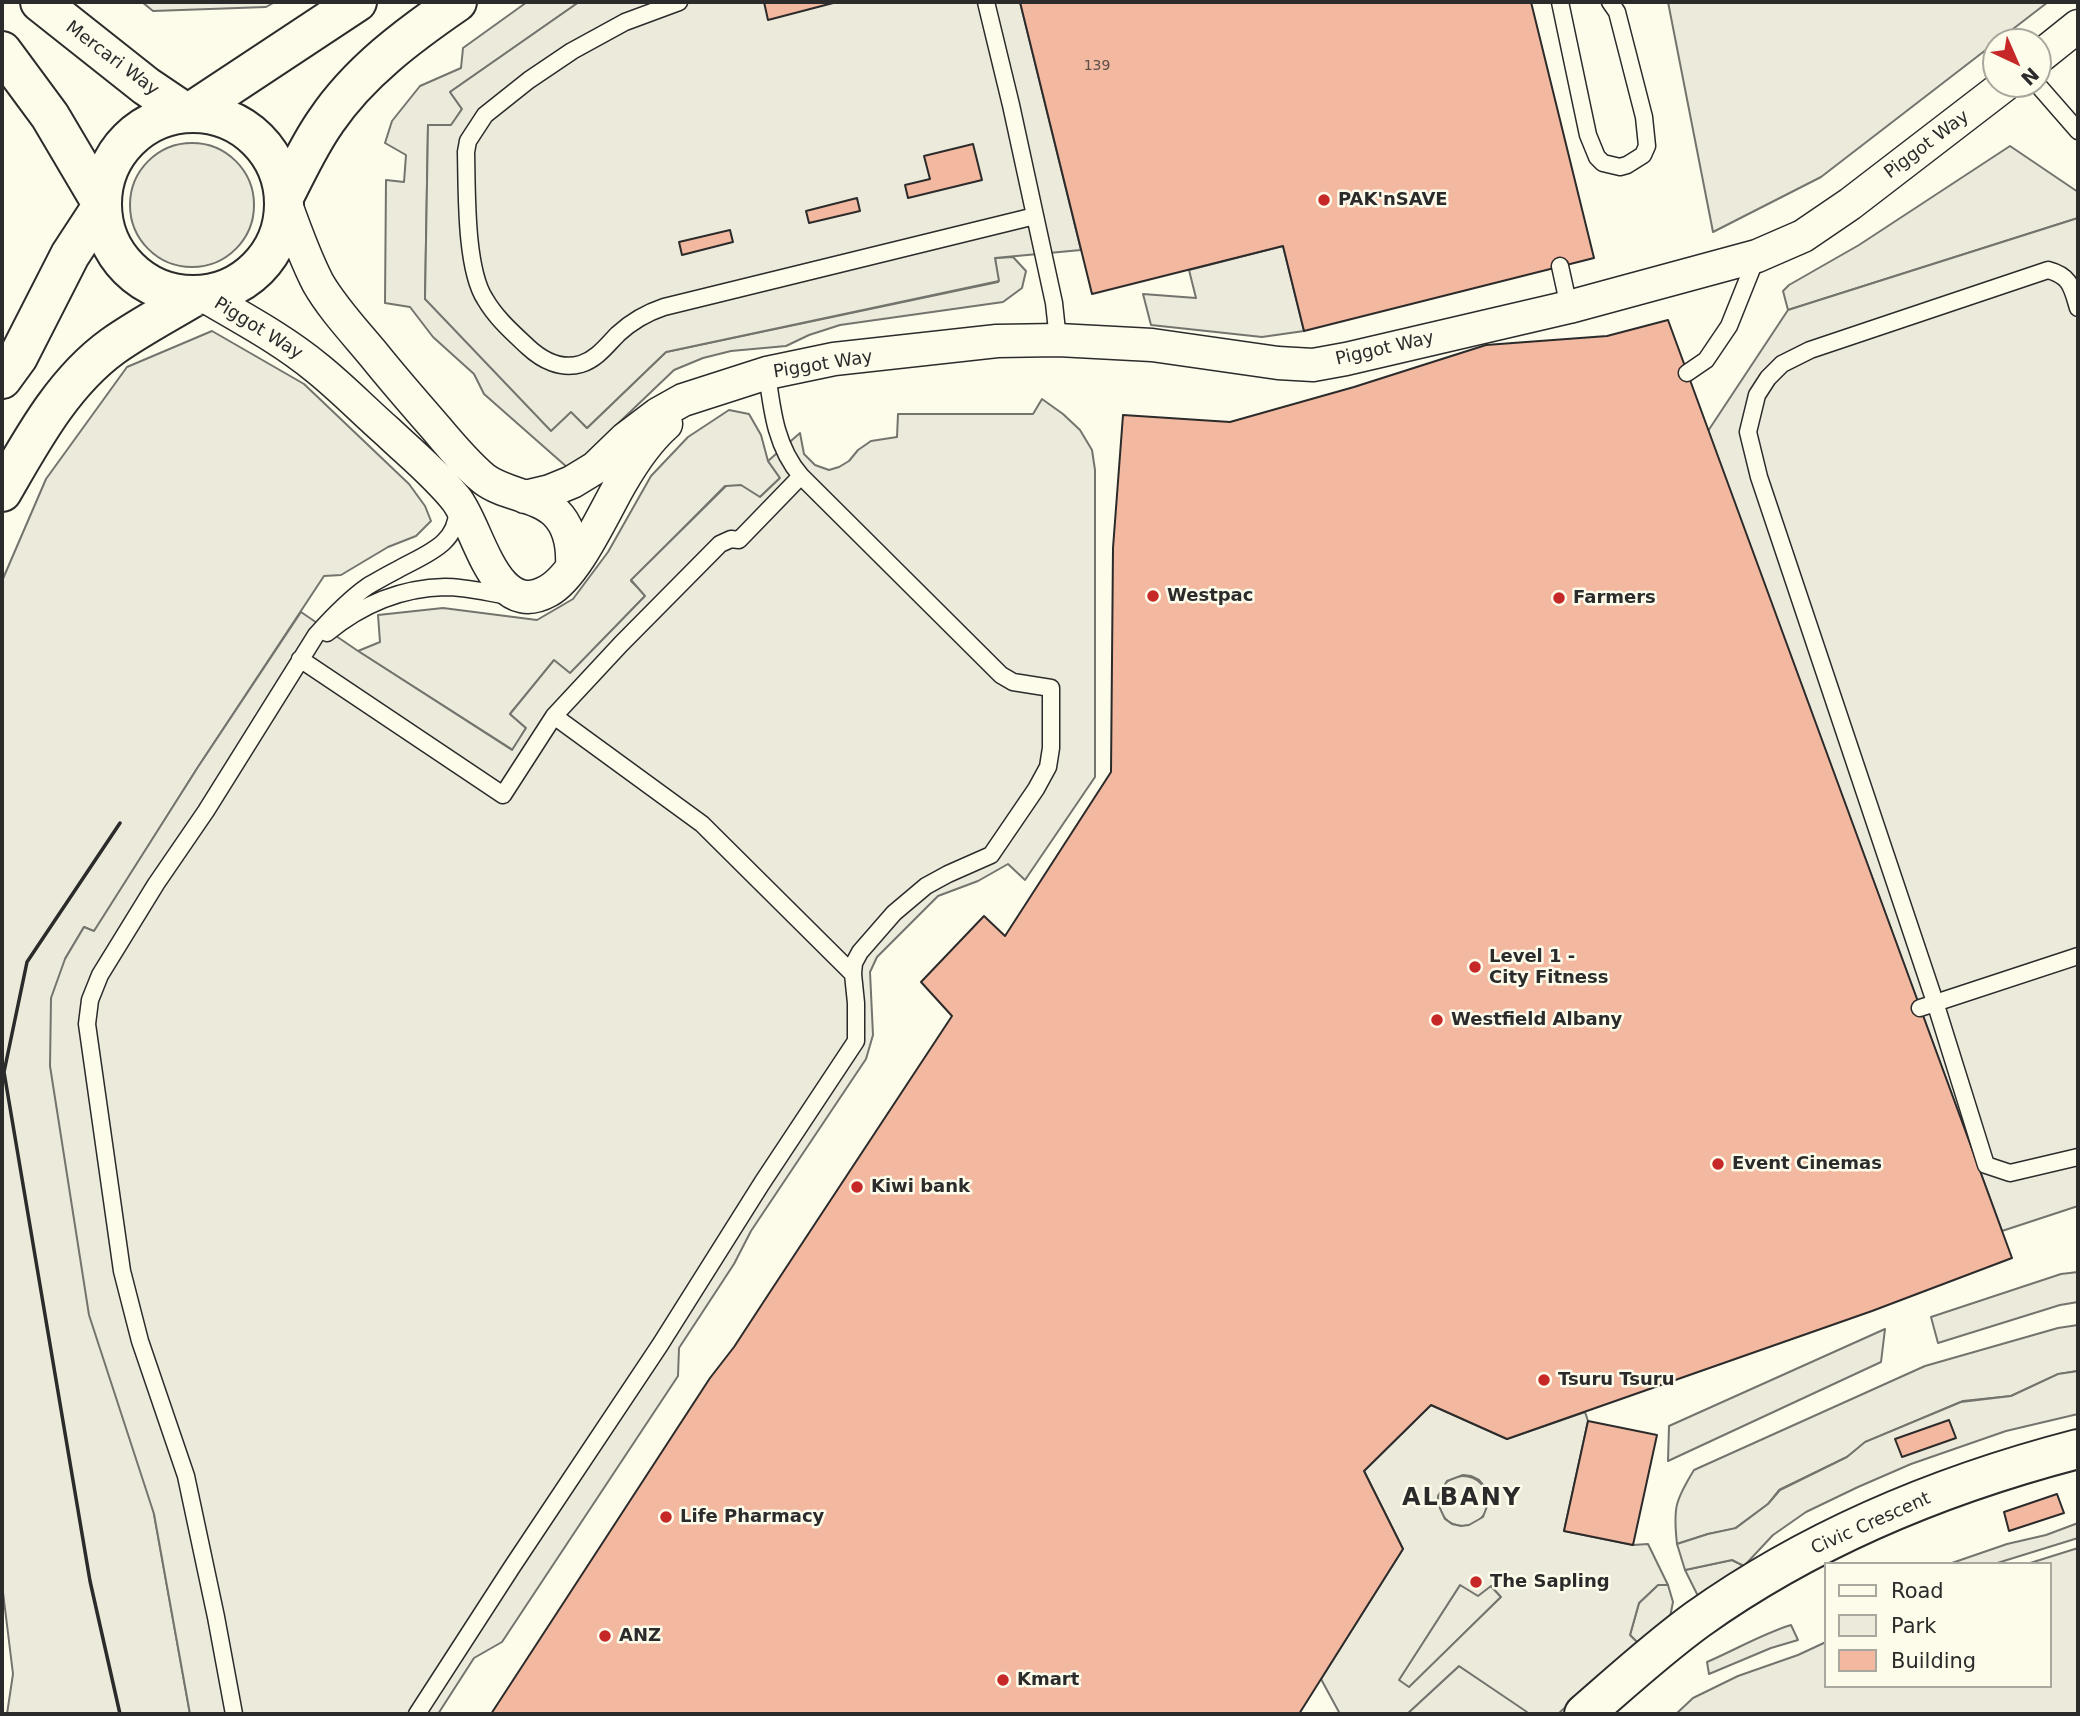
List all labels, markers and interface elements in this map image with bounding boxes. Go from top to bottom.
street label: Mercari Way [61,17,163,101]
north arrow [1982,28,2052,98]
house number: 139 [1084,58,1110,74]
text: N [2017,63,2044,90]
street label: Piggot Way [1880,106,1974,184]
place label: PAK'nSAVE [1338,189,1448,211]
marker: PAK'nSAVE [1316,192,1332,208]
street label: Piggot Way [210,293,306,365]
street label: Piggot Way [1334,327,1436,371]
street label: Piggot Way [772,346,874,384]
place label: Westpac [1167,585,1253,607]
place label: Farmers [1573,587,1656,609]
marker: Westpac [1145,588,1161,604]
marker: Farmers [1551,590,1567,606]
place label: Level 1 - City Fitness [1489,946,1609,988]
marker: Level 1 - City Fitness [1467,959,1483,975]
place label: Westfield Albany [1451,1009,1622,1031]
marker: Westfield Albany [1429,1012,1445,1028]
place label: Event Cinemas [1732,1153,1882,1175]
marker: Event Cinemas [1710,1156,1726,1172]
place label: Kiwi bank [871,1176,970,1198]
marker: Kiwi bank [849,1179,865,1195]
place label: Tsuru Tsuru [1558,1369,1674,1391]
marker: Tsuru Tsuru [1536,1372,1552,1388]
district label: ALBANY [1403,1485,1521,1513]
street label: Civic Crescent [1808,1488,1934,1560]
place label: Life Pharmacy [680,1506,824,1528]
marker: Life Pharmacy [658,1509,674,1525]
legend [1825,1562,2052,1688]
place label: The Sapling [1490,1571,1610,1593]
marker: The Sapling [1468,1574,1484,1590]
text: Road [1891,1579,1944,1603]
text: Park [1891,1614,1936,1638]
place label: ANZ [619,1625,661,1647]
marker: ANZ [597,1628,613,1644]
text: Building [1891,1649,1976,1673]
place label: Kmart [1017,1669,1079,1691]
marker: Kmart [995,1672,1011,1688]

